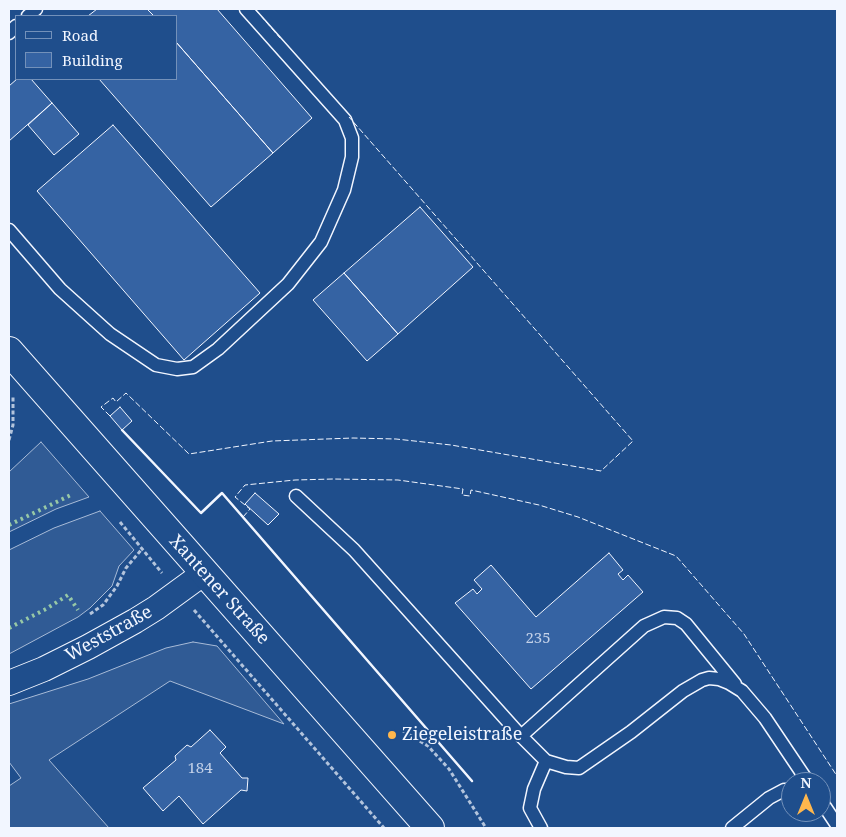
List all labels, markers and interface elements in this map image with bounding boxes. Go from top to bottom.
legend [15,15,178,80]
text: Road [62,25,98,45]
text: Building [62,50,123,70]
street label: Xantener Straße [164,531,274,649]
street label: Weststraße [62,601,156,667]
house number: 235 [525,630,551,648]
place label: Ziegeleistraße [402,724,522,746]
marker: Ziegeleistraße [386,729,398,741]
house number: 184 [187,760,213,778]
north arrow [781,772,831,822]
text: N [800,773,812,792]

